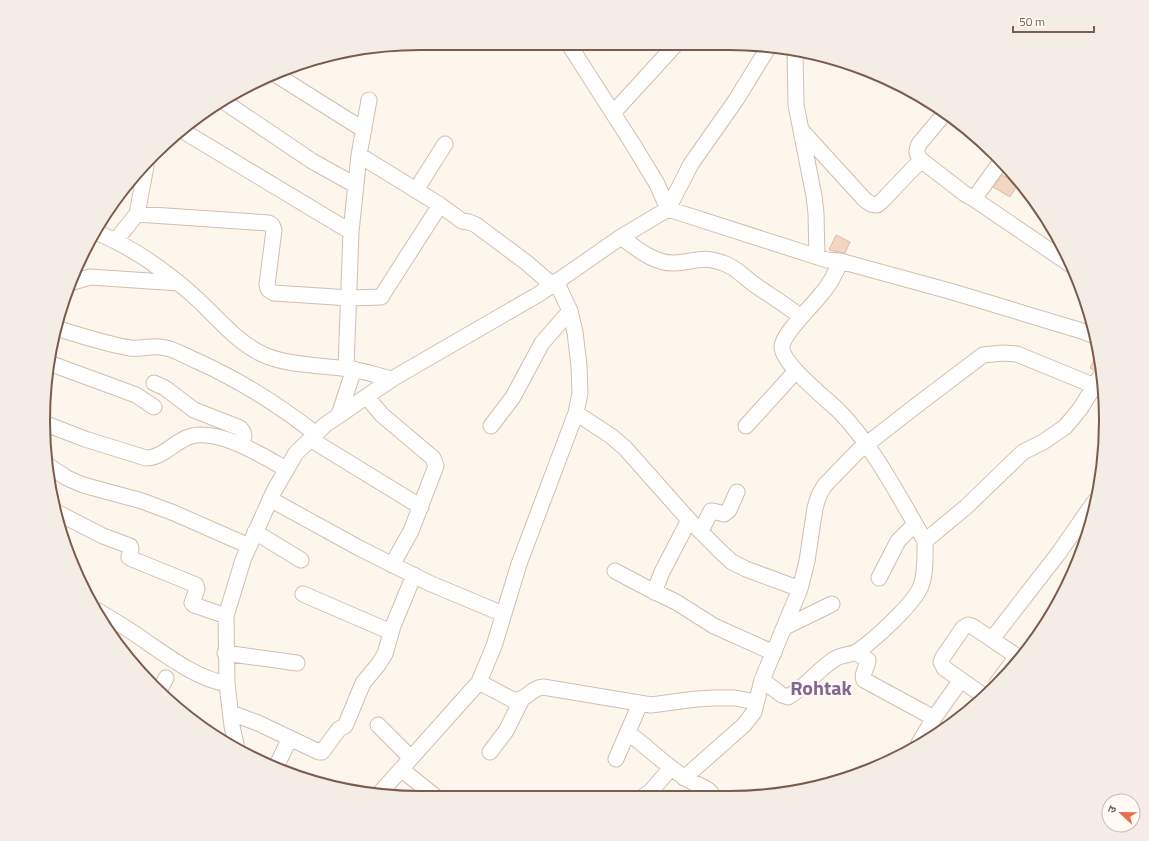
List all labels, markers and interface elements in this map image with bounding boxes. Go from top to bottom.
scale bar [1013,8,1094,34]
text: 50 m [1019,12,1045,31]
district label: Rohtak [790,672,853,703]
north arrow [1101,793,1141,833]
text: उ [1103,803,1121,815]

